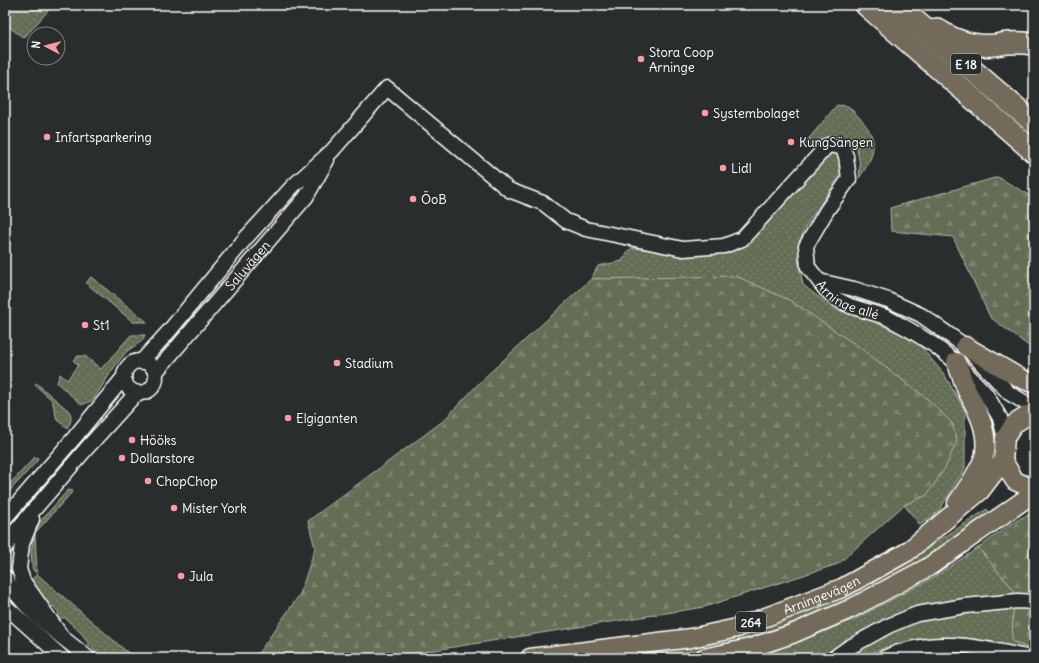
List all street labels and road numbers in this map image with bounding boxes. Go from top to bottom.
road number: E 18 [951,54,981,74]
street label: Saluvägen [221,236,274,294]
street label: Arninge allé [813,276,881,323]
street label: Arningevägen [781,571,863,618]
road number: 264 [736,612,766,632]

